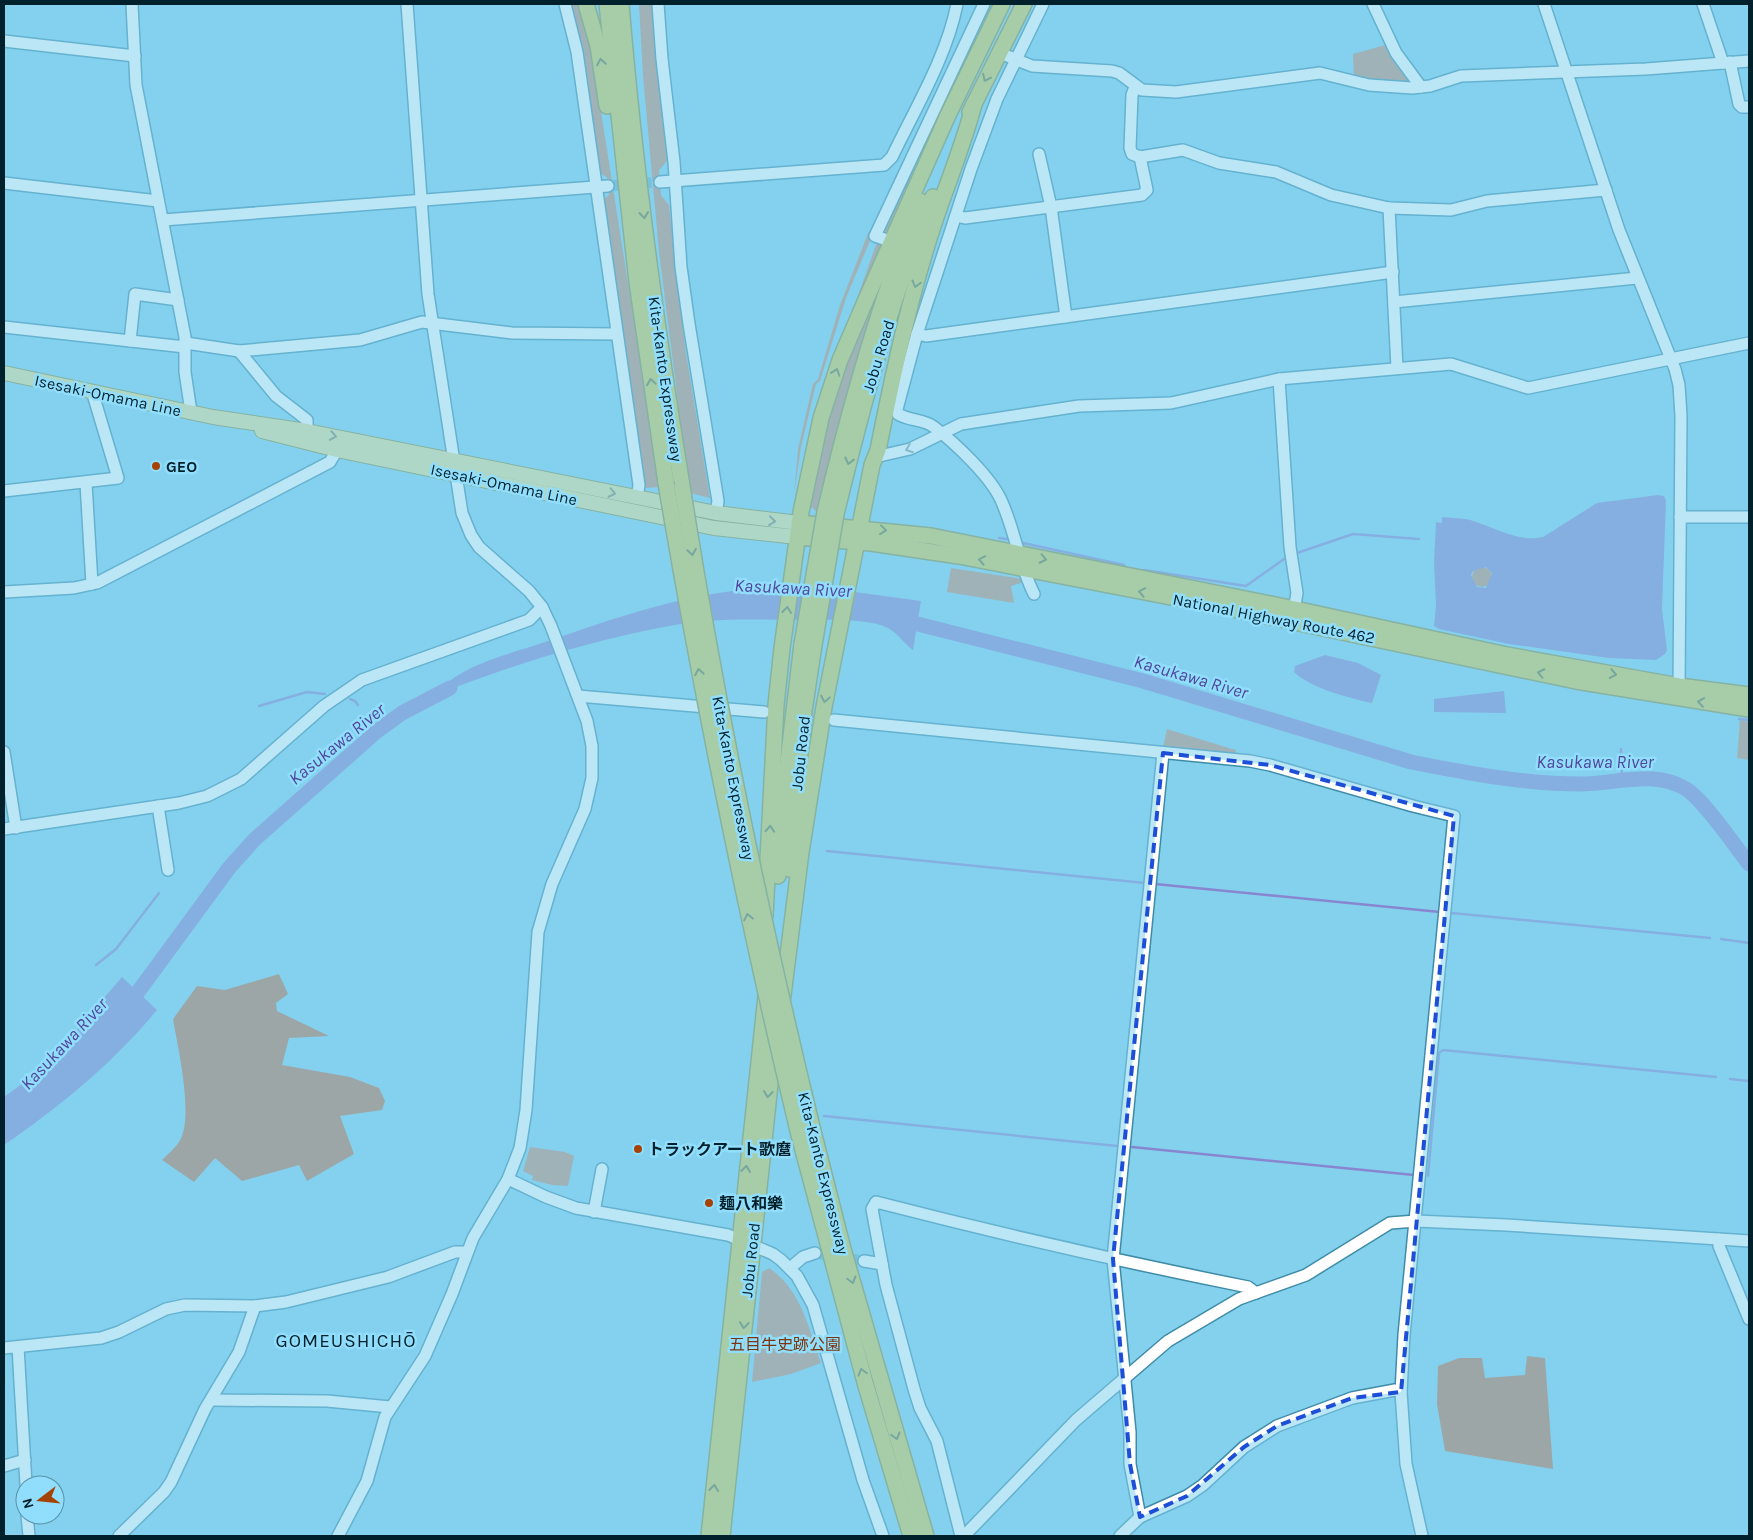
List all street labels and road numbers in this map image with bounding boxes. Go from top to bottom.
street label: Kita-Kanto Expressway [644,295,687,464]
street label: Jobu Road [858,318,899,395]
street label: Isesaki-Omama Line [33,371,183,420]
street label: Isesaki-Omama Line [429,460,579,509]
street label: National Highway Route 462 [1171,590,1377,647]
street label: Kita-Kanto Expressway [708,694,759,862]
street label: Jobu Road [787,715,814,791]
street label: Kita-Kanto Expressway [794,1090,853,1257]
street label: Jobu Road [737,1222,764,1298]

